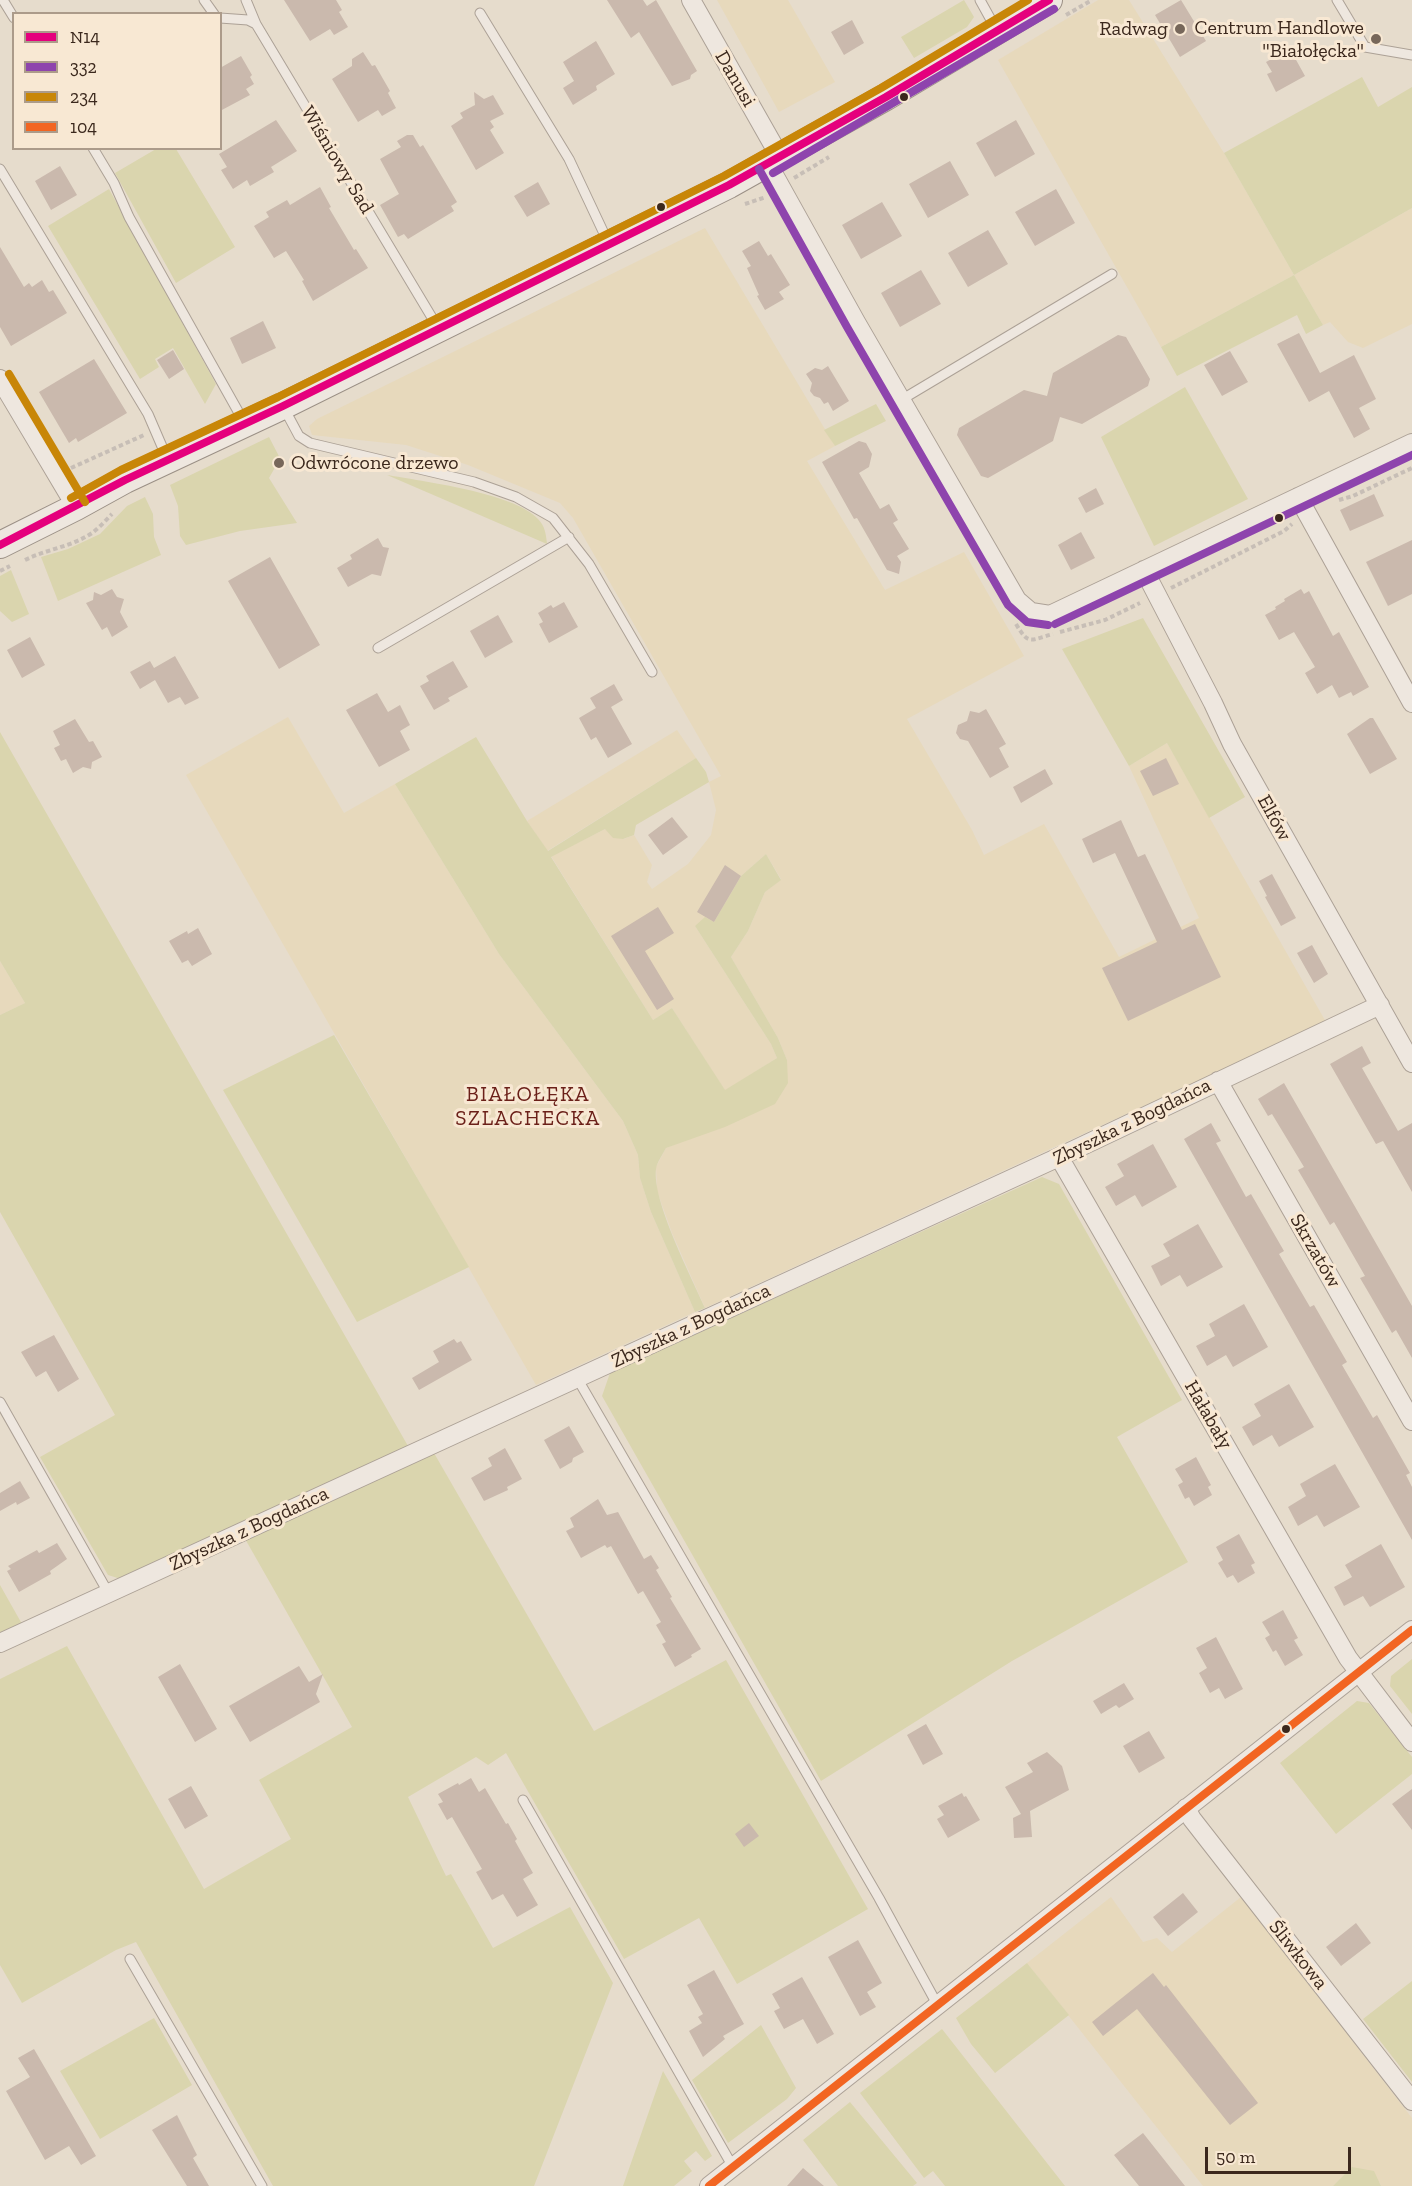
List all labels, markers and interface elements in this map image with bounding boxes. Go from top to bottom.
legend [12,12,222,150]
place label: Centrum Handlowe "Białołęcka" [1195,16,1364,63]
place label: Radwag [1099,17,1168,41]
marker: Radwag [1173,22,1187,36]
text: N14 [70,26,100,48]
marker: Centrum Handlowe "Białołęcka" [1369,32,1383,46]
street label: Danusi [709,47,761,111]
text: 332 [70,56,97,78]
text: 234 [70,86,98,108]
unlabelled marker [898,91,910,103]
street label: Wiśniowy Sad [296,102,378,218]
text: 104 [70,116,97,138]
unlabelled marker [655,201,667,213]
place label: Odwrócone drzewo [291,451,459,475]
marker: Odwrócone drzewo [272,456,286,470]
unlabelled marker [1273,512,1285,524]
street label: Elfów [1252,791,1296,845]
street label: Zbyszka z Bogdańca [1049,1073,1215,1171]
district label: BIAŁOŁĘKA SZLACHECKA [455,1082,601,1132]
street label: Skrzatów [1284,1210,1346,1292]
street label: Zbyszka z Bogdańca [608,1279,774,1373]
street label: Hałabały [1179,1376,1237,1454]
street label: Zbyszka z Bogdańca [166,1482,332,1576]
unlabelled marker [1280,1723,1292,1735]
street label: Śliwkowa [1263,1915,1333,1995]
scale bar [1208,2135,1354,2173]
text: 50 m [1216,2146,1255,2168]

